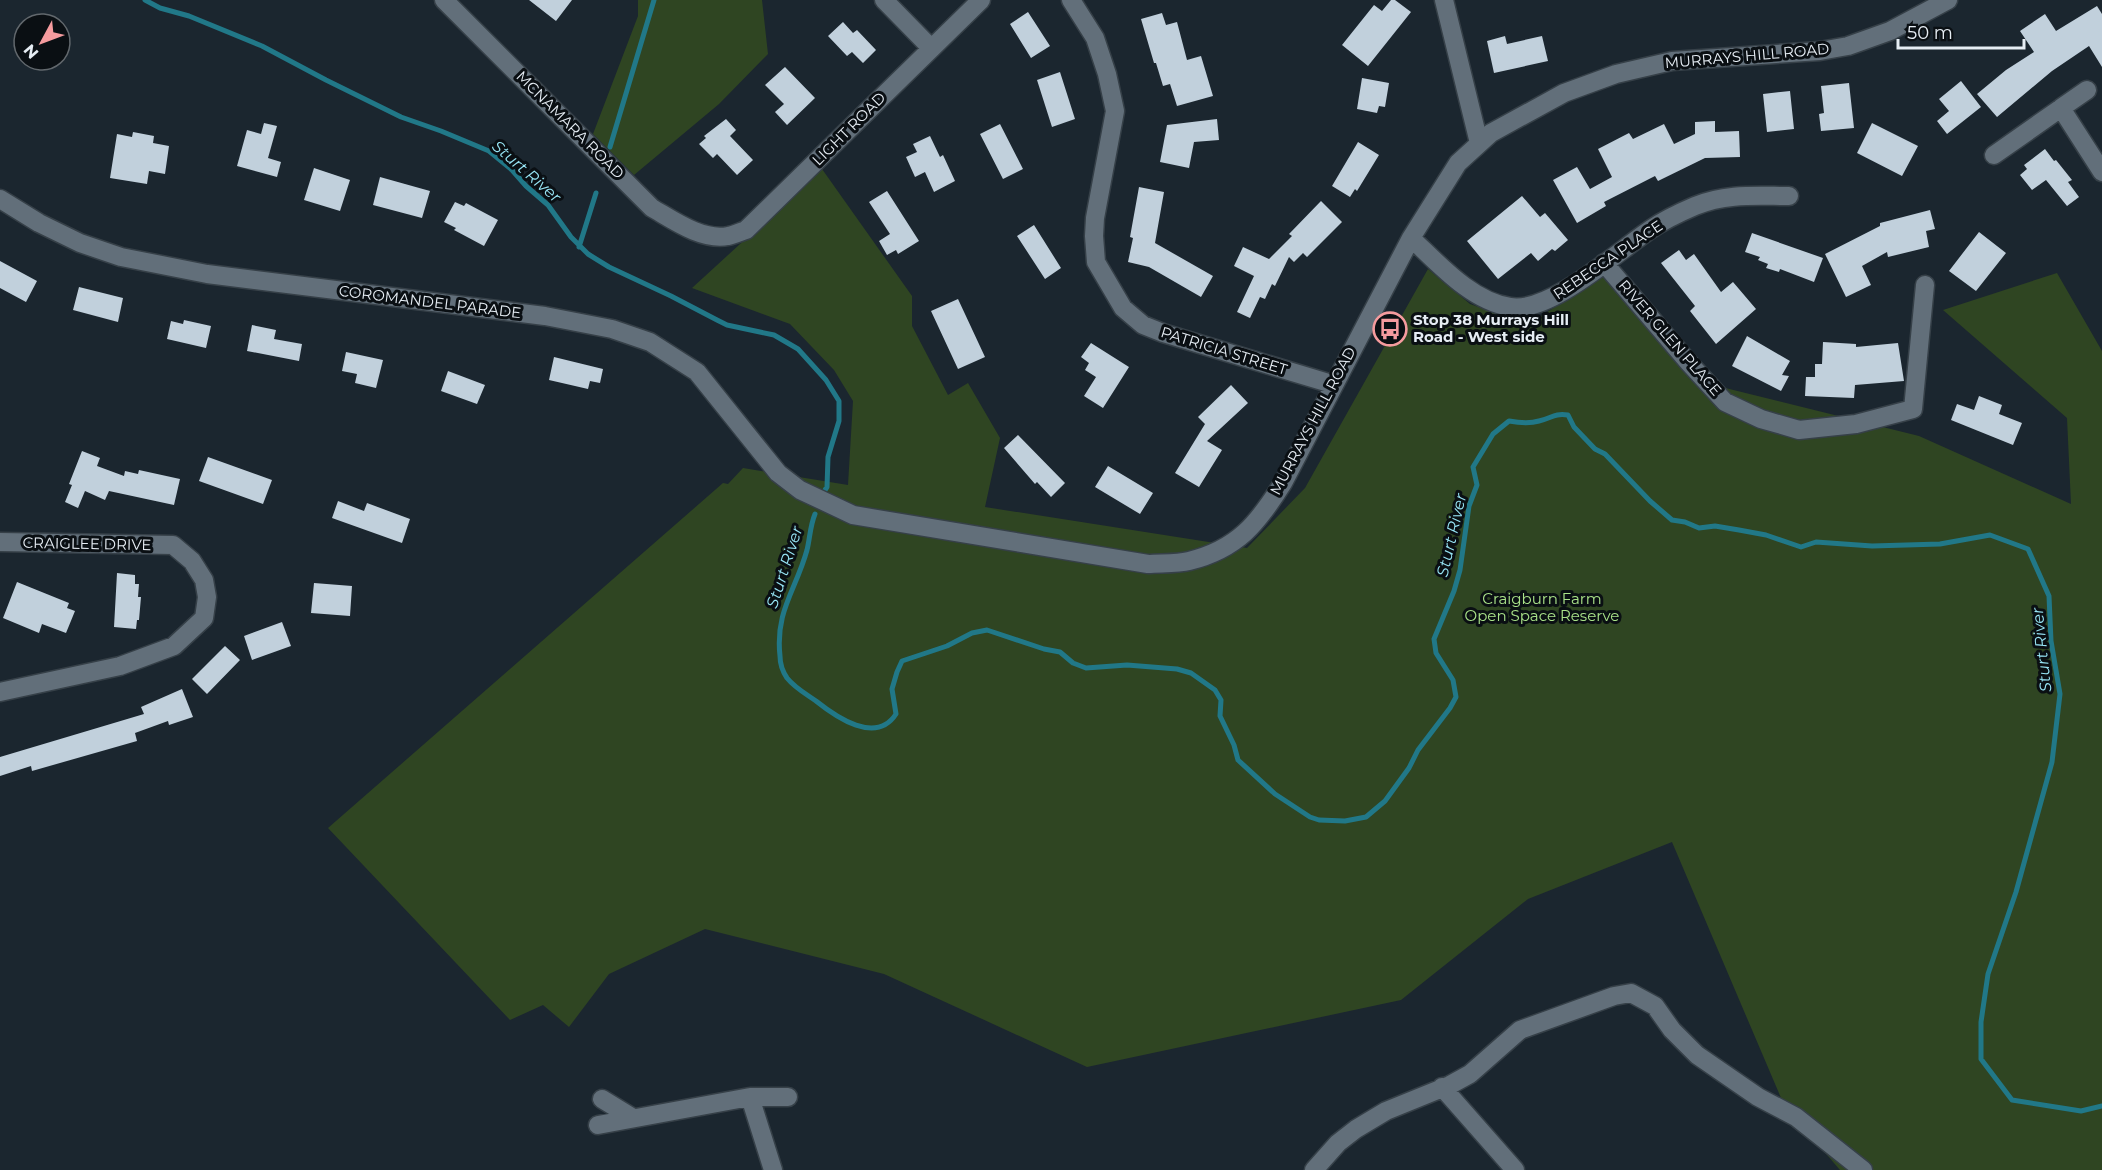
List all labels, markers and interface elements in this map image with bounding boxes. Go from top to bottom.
north arrow [12,12,72,72]
scale bar [1898,12,2024,50]
text: 50 m [1907,22,1953,44]
street label: MURRAYS HILL ROAD [1664,39,1830,72]
text: N [20,40,42,63]
street label: MCNAMARA ROAD [512,67,628,183]
street label: LIGHT ROAD [808,88,889,169]
water label: Sturt River [488,136,565,207]
street label: REBECCA PLACE [1549,216,1666,303]
street label: RIVER GLEN PLACE [1615,276,1726,400]
street label: COROMANDEL PARADE [338,281,522,322]
place label: Stop 38 Murrays Hill Road - West side [1413,310,1569,346]
bus stop icon: Stop 38 Murrays Hill Road - West side [1372,311,1408,347]
street label: PATRICIA STREET [1159,322,1290,379]
street label: MURRAYS HILL ROAD [1265,343,1360,498]
water label: Sturt River [1433,491,1470,579]
water label: Sturt River [762,523,807,610]
street label: CRAIGLEE DRIVE [22,533,152,554]
park label: Craigburn Farm Open Space Reserve [1465,589,1619,625]
water label: Sturt River [2028,606,2055,693]

